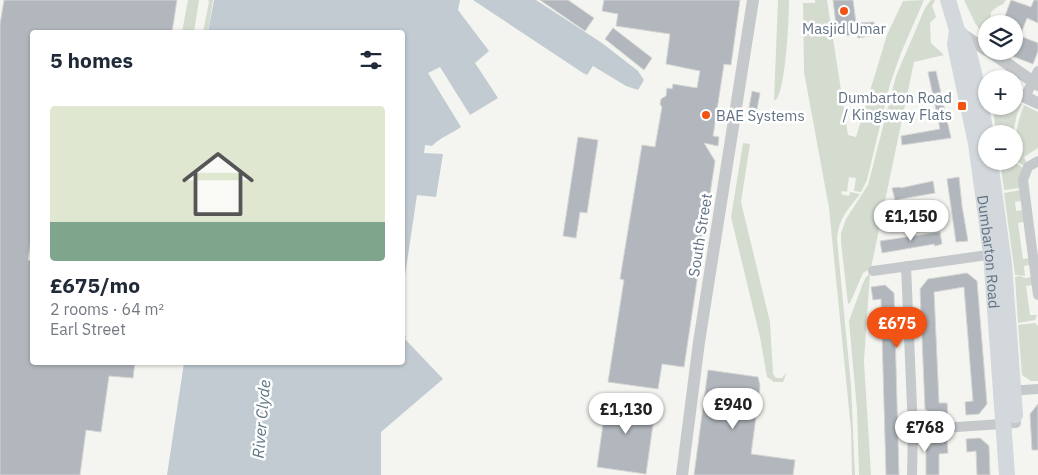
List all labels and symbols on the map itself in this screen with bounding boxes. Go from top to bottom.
marker: Masjid Umar [838,5,850,17]
place label: Masjid Umar [802,19,887,38]
place label: Dumbarton Road / Kingsway Flats [838,88,952,124]
marker: Dumbarton Road / Kingsway Flats [956,100,968,112]
place label: BAE Systems [716,106,805,125]
marker: BAE Systems [700,109,712,121]
street label: South Street [684,192,716,278]
street label: Dumbarton Road [974,194,1004,309]
pin: £1,150 [870,200,952,242]
pin: £675 [867,306,927,349]
water label: River Clyde [248,379,274,459]
pin: £940 [703,388,763,430]
pin: £1,130 [585,392,667,435]
pin: £768 [895,410,955,453]

